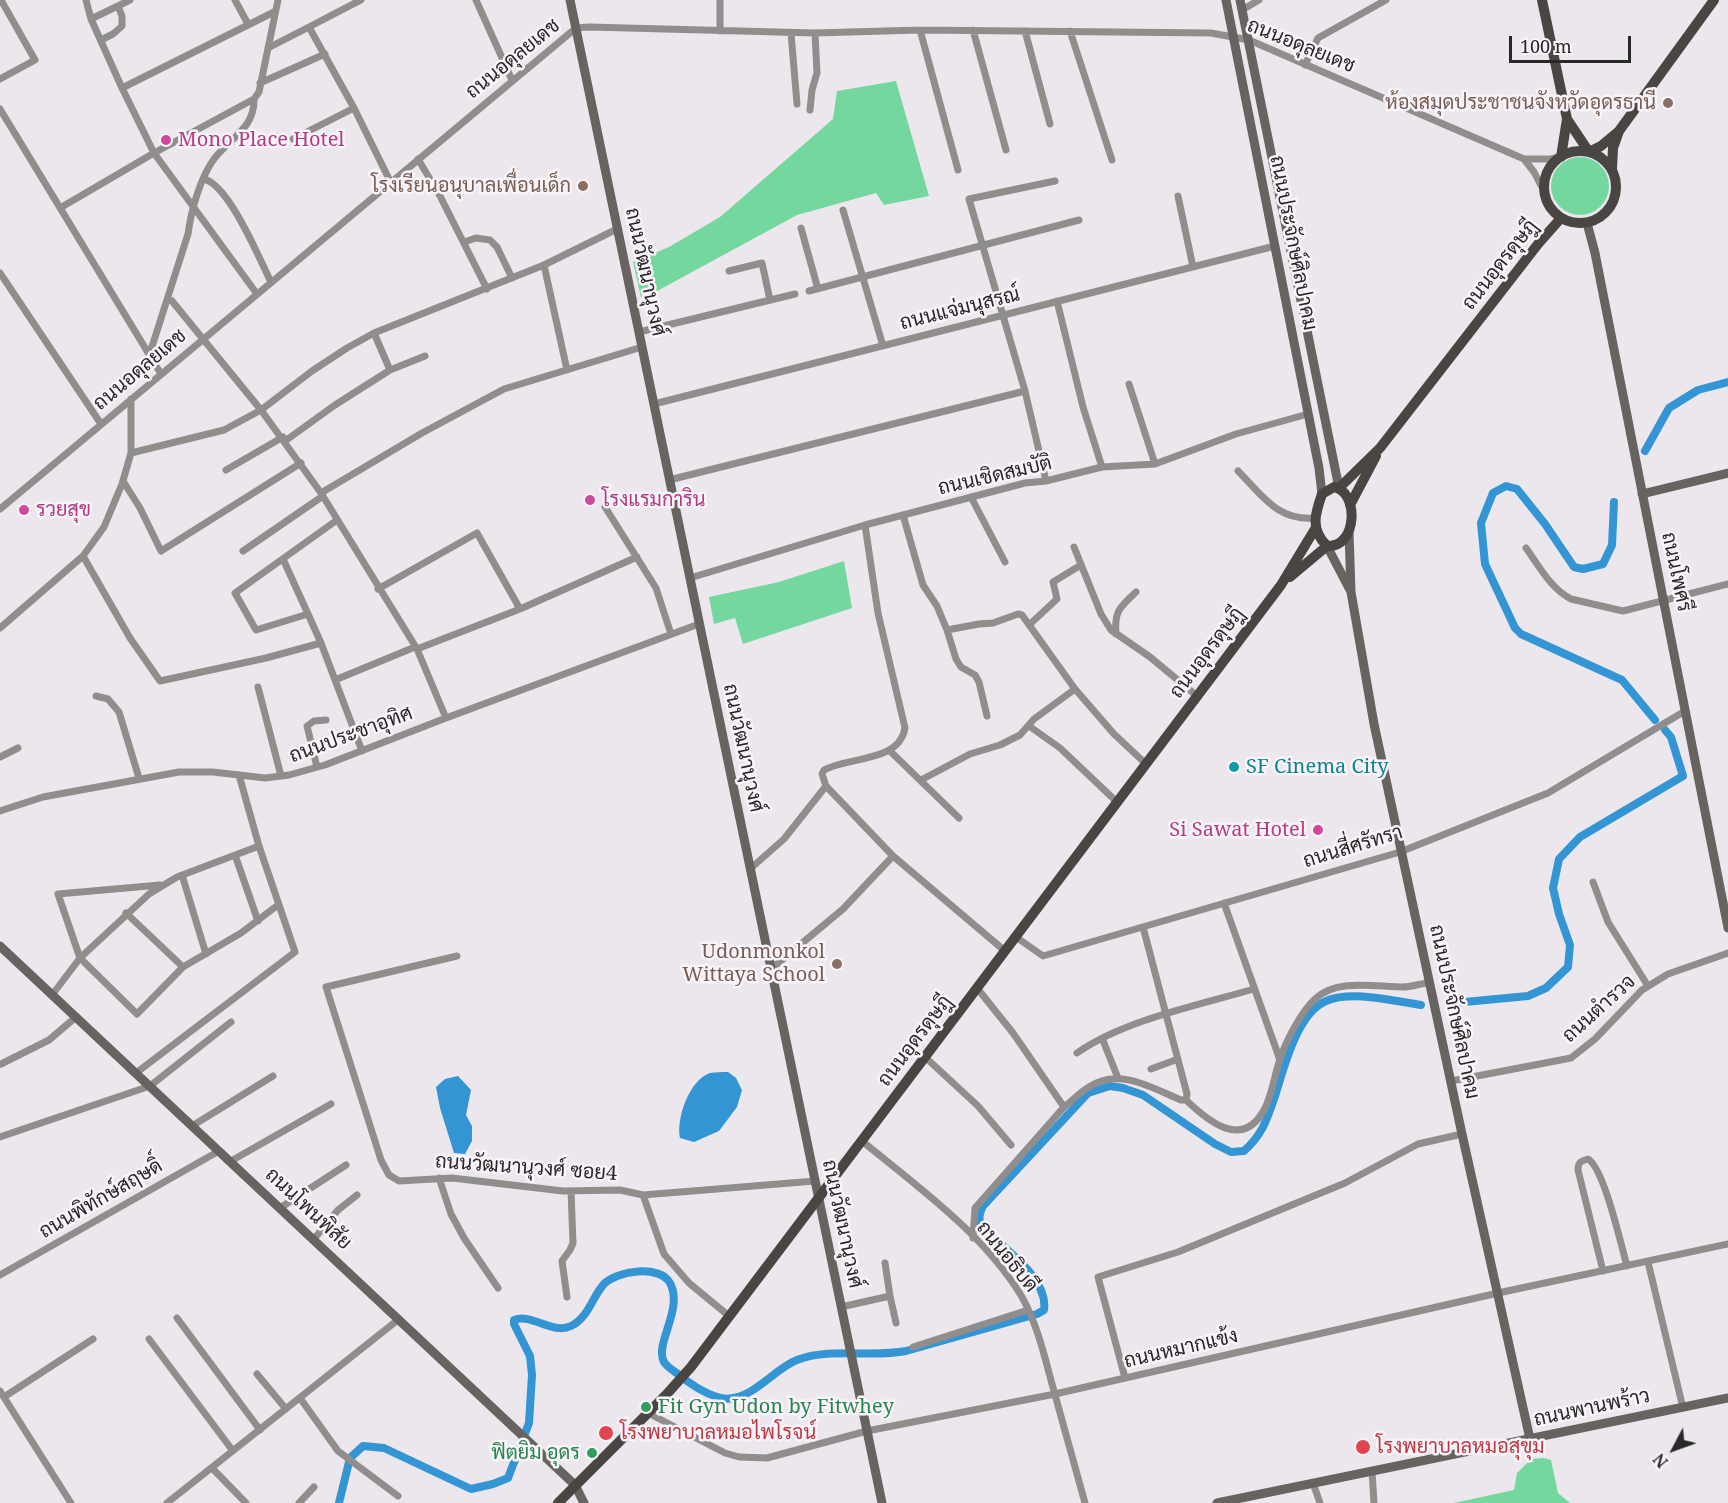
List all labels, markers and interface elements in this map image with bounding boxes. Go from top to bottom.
street label: ถนนอดุลยเดช [461,14,565,104]
street label: ถนนอดุลยเดช [1244,14,1358,78]
scale bar [1512,24,1634,62]
text: 100 m [1520,34,1572,58]
place label: ห้องสมุดประชาชนจังหวัดอุดรธานี [1385,91,1656,115]
marker: ห้องสมุดประชาชนจังหวัดอุดรธานี [1661,96,1675,110]
place label: Mono Place Hotel [178,128,345,152]
marker: Mono Place Hotel [159,133,173,147]
street label: ถนนประจักษ์ศิลปาคม [1264,154,1322,332]
place label: โรงเรียนอนุบาลเพื่อนเด็ก [371,174,571,198]
marker: โรงเรียนอนุบาลเพื่อนเด็ก [576,179,590,193]
street label: ถนนวัฒนานุวงศ์ [620,206,670,338]
street label: ถนนอุดรดุษฎี [1457,215,1543,315]
street label: ถนนแจ่มนุสรณ์ [898,283,1022,335]
street label: ถนนอดุลยเดช [89,324,191,416]
street label: ถนนเชิดสมบัติ [936,451,1054,501]
place label: โรงแรมการิน [602,488,706,512]
marker: โรงแรมการิน [583,493,597,507]
place label: รวยสุข [36,498,91,522]
marker: รวยสุข [17,503,31,517]
street label: ถนนโพศรี [1656,530,1696,614]
street label: ถนนอุดรดุษฎี [1165,603,1249,703]
street label: ถนนวัฒนานุวงศ์ [718,682,768,814]
street label: ถนนประชาอุทิศ [286,702,416,768]
place label: SF Cinema City [1246,755,1389,779]
marker: SF Cinema City [1227,760,1241,774]
place label: Si Sawat Hotel [1169,818,1306,842]
street label: ถนนสี่ศรัทรา [1300,820,1406,874]
marker: Si Sawat Hotel [1311,823,1325,837]
street label: ถนนประจักษ์ศิลปาคม [1424,923,1484,1101]
place label: Udonmonkol Wittaya School [682,940,825,987]
marker: Udonmonkol Wittaya School [830,957,844,971]
street label: ถนนตำรวจ [1558,970,1640,1048]
street label: ถนนอุดรดุษฎี [873,991,957,1091]
street label: ถนนวัฒนานุวงศ์ ซอย4 [434,1150,618,1186]
street label: ถนนพิทักษ์สฤษดิ์ [35,1154,167,1244]
street label: ถนนวัฒนานุวงศ์ [817,1158,867,1290]
street label: ถนนโพนพิสัย [260,1163,356,1255]
street label: ถนนอธิบดี [971,1217,1043,1297]
street label: ถนนหมากแข้ง [1122,1324,1240,1374]
street label: ถนนพานพร้าว [1532,1384,1652,1432]
place label: Fit Gyn Udon by Fitwhey [658,1395,894,1419]
marker: Fit Gyn Udon by Fitwhey [639,1400,653,1414]
north arrow [1644,1419,1704,1479]
place label: โรงพยาบาลหมอไพโรจน์ [620,1421,816,1445]
marker: โรงพยาบาลหมอไพโรจน์ [597,1424,615,1442]
place label: โรงพยาบาลหมอสุขุม [1376,1435,1545,1459]
marker: โรงพยาบาลหมอสุขุม [1354,1438,1372,1456]
place label: ฟิตยิม อุดร [491,1441,580,1465]
marker: ฟิตยิม อุดร [585,1446,599,1460]
text: N [1648,1449,1673,1473]

